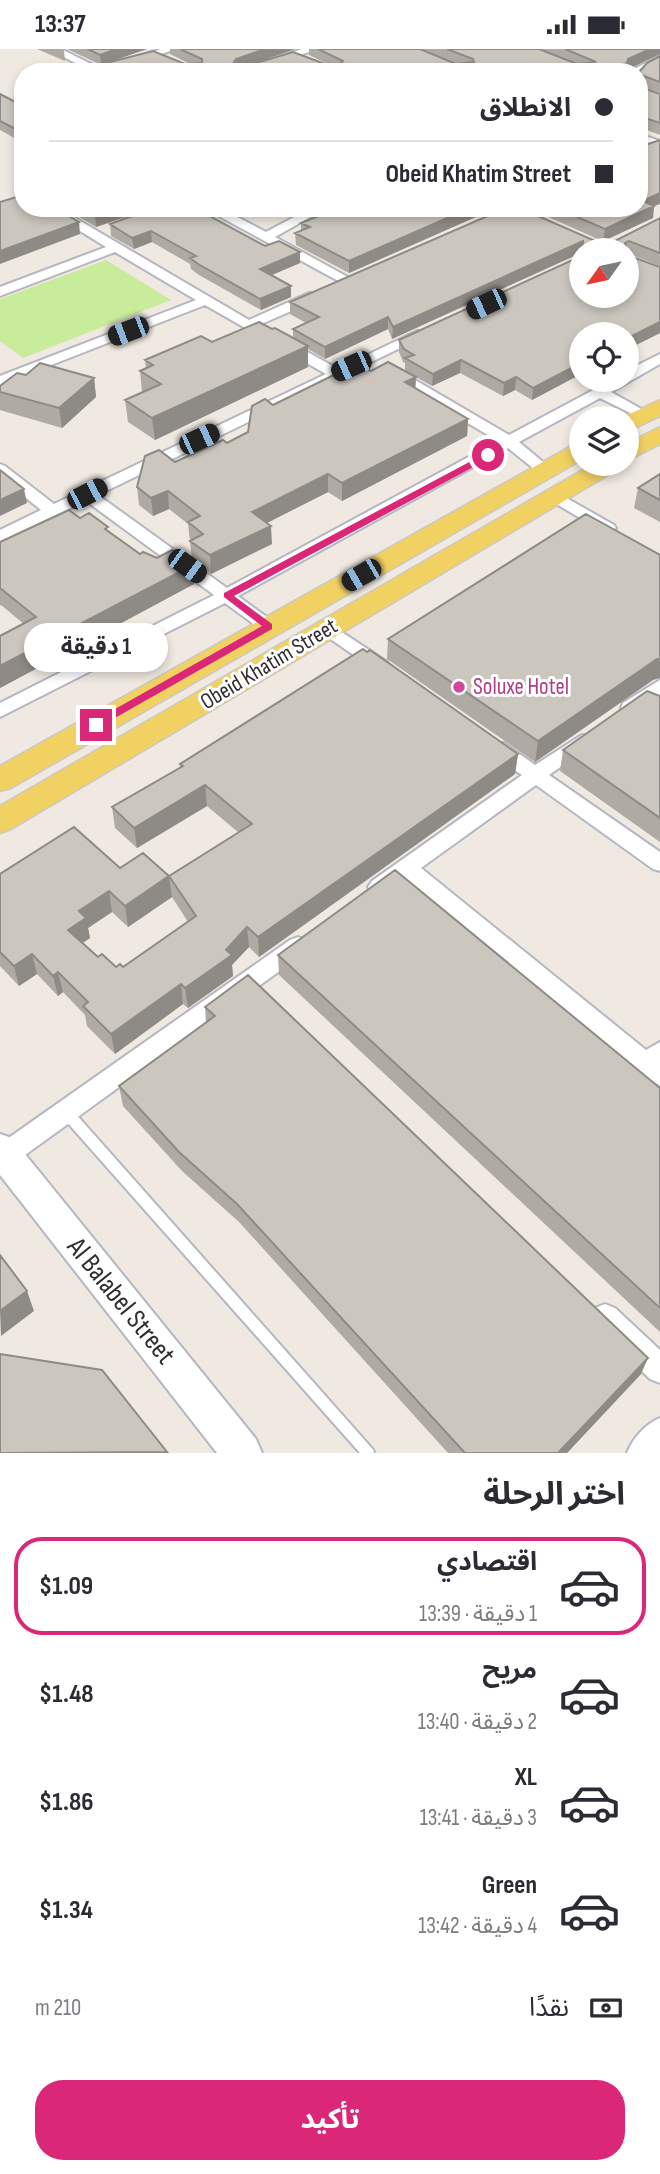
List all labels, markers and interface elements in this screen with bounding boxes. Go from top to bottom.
text: 13:37 [35,9,86,40]
text: الانطلاق [480,93,571,124]
text: Obeid Khatim Street [385,159,571,190]
north arrow [569,238,639,308]
map controls [569,238,639,476]
car [463,286,510,322]
car [105,314,152,348]
button: locate [569,322,639,392]
car [328,348,375,384]
button: layers [569,406,639,476]
car [176,421,223,457]
route start [472,439,504,471]
car [64,475,111,513]
car [164,545,211,587]
car [338,555,385,595]
street label: Obeid Khatim Street [195,612,343,716]
callout: 1 دقيقة [24,623,168,673]
text: 1 دقيقة [61,633,131,661]
place label: Soluxe Hotel [473,673,569,701]
marker: Soluxe Hotel [451,679,467,695]
route end [80,709,112,741]
street label: Al Balabel Street [59,1230,182,1371]
text: اختر الرحلة [483,1475,625,1514]
text: اقتصادي [437,1547,537,1578]
icon: car [558,1555,621,1618]
text: $1.09 [39,1571,93,1602]
text: 1 دقيقة · 13:39 [419,1600,537,1628]
text: مريح [482,1655,537,1686]
icon: car [558,1663,621,1726]
text: $1.48 [39,1679,94,1710]
text: 2 دقيقة · 13:40 [418,1708,537,1736]
text: XL [515,1762,537,1793]
icon: car [558,1771,621,1834]
text: $1.86 [39,1787,94,1818]
text: 3 دقيقة · 13:41 [420,1804,537,1832]
text: Green [482,1870,537,1901]
icon: car [558,1879,621,1942]
text: $1.34 [39,1895,93,1926]
text: 4 دقيقة · 13:42 [418,1912,537,1940]
icon: cash [587,1989,625,2027]
text: نقدًا [529,1993,569,2024]
text: 210 m [35,1994,81,2022]
button: تأكيد [35,2080,625,2160]

